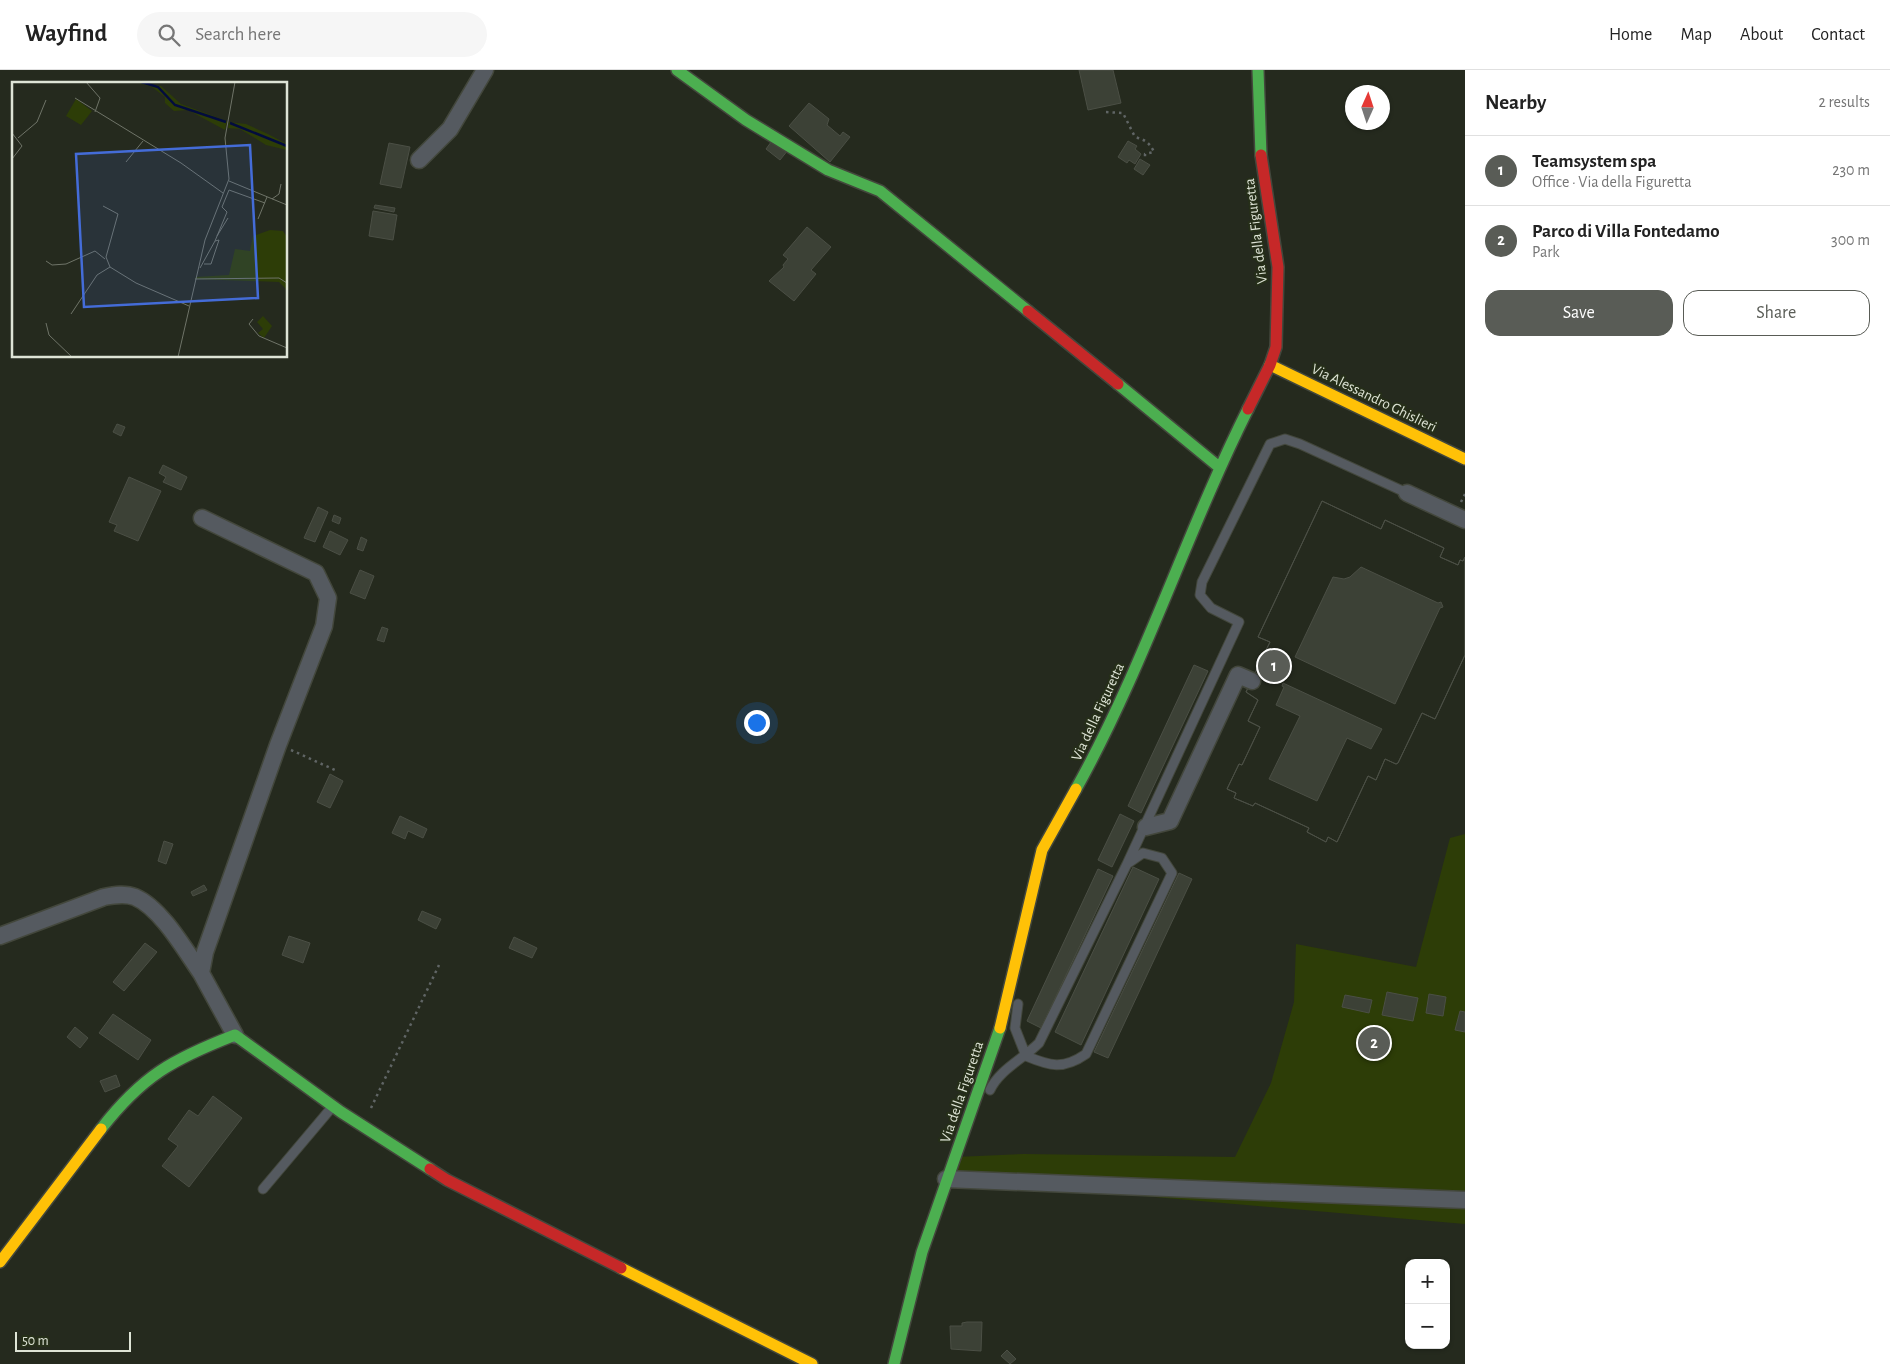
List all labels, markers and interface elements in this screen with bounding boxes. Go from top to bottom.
search box [137,12,487,57]
icon: search [155,21,183,49]
text: Wayfind [25,22,107,46]
text: Search here [195,25,281,44]
text: Home [1609,26,1652,44]
text: Map [1680,26,1712,44]
text: About [1740,26,1783,44]
text: Contact [1811,26,1865,44]
inset map [12,82,288,358]
north arrow [1345,85,1390,130]
text: Nearby [1485,92,1546,113]
text: 2 results [1818,94,1870,110]
text: Teamsystem spa [1532,152,1657,171]
text: 1 [1498,162,1504,178]
text: 230 m [1832,162,1870,178]
text: Office · Via della Figuretta [1532,174,1692,190]
street label: Via della Figuretta [1242,177,1270,285]
text: Parco di Villa Fontedamo [1532,222,1720,241]
text: 2 [1497,232,1505,248]
text: 300 m [1831,232,1870,248]
text: Park [1532,244,1560,260]
button: Save [1485,290,1673,336]
button: Share [1683,290,1870,336]
street label: Via Alessandro Ghislieri [1309,361,1439,435]
pin: 1 [1258,647,1290,685]
street label: Via della Figuretta [1069,661,1127,763]
your location [744,710,770,736]
pin: 2 [1358,1024,1390,1062]
street label: Via della Figuretta [938,1039,986,1145]
map controls [1405,1259,1450,1349]
button: + [1405,1259,1450,1304]
button: − [1405,1304,1450,1349]
scale bar [15,1329,131,1352]
text: 50 m [22,1334,49,1348]

